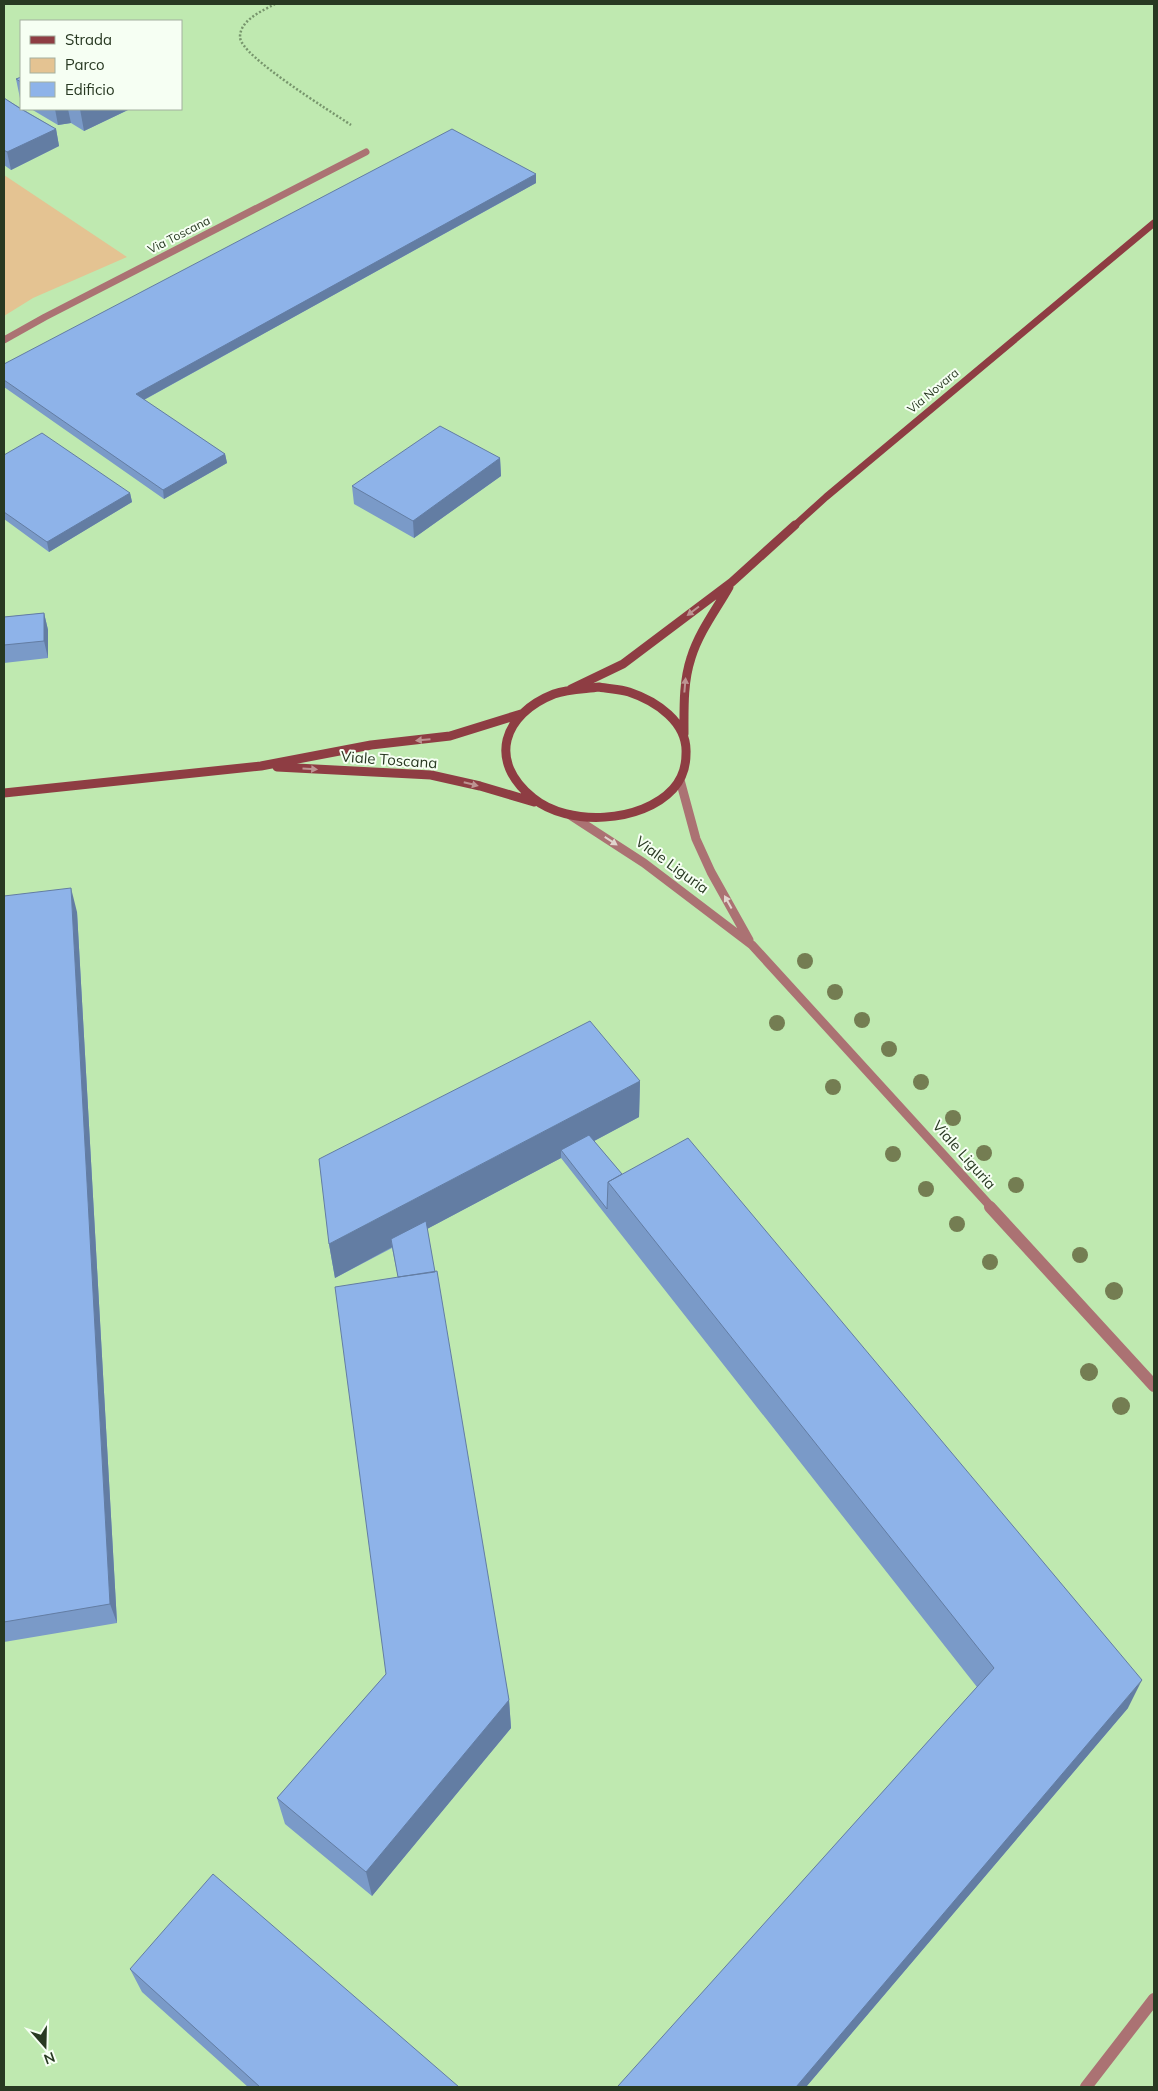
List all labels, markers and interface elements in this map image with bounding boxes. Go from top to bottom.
legend [20,20,182,110]
text: Strada [65,30,112,49]
text: Parco [65,55,105,74]
text: Edificio [65,80,115,99]
street label: Via Toscana [145,212,212,257]
street label: Via Novara [904,365,961,416]
one-way arrow [687,606,700,617]
one-way arrow [682,677,690,693]
one-way arrow [415,736,431,744]
street label: Viale Toscana [340,747,438,772]
one-way arrow [302,766,318,774]
one-way arrow [463,780,478,788]
street label: Viale Liguria [632,832,713,898]
one-way arrow [604,836,618,845]
one-way arrow [724,896,733,909]
street label: Viale Liguria [928,1116,1000,1193]
north arrow [20,2021,70,2071]
text: N [41,2048,57,2068]

